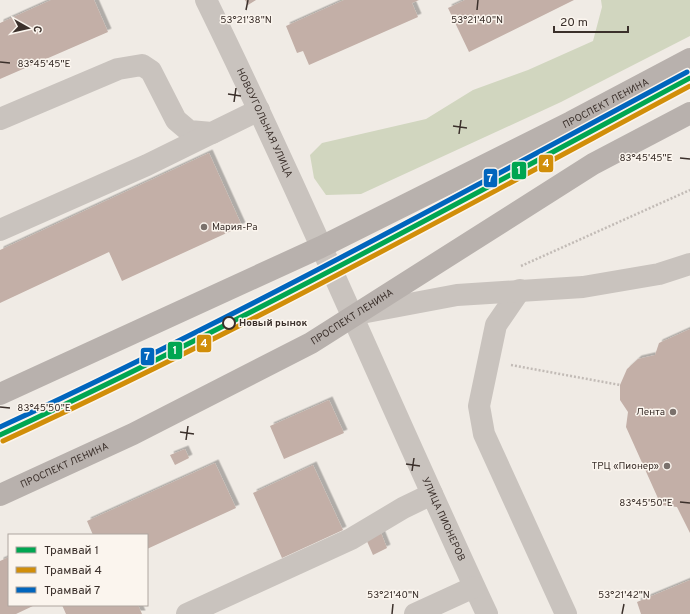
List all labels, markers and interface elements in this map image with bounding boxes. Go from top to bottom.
north arrow [8,8,48,48]
scale bar [554,8,628,34]
text: 53°21'38"N [220,14,272,27]
text: 53°21'40"N [451,14,503,27]
text: 20 m [560,15,588,31]
text: С [29,25,44,34]
text: 83°45'45"E [17,58,71,71]
street label: НОВОУГОЛЬНАЯ УЛИЦА [233,66,296,180]
street label: ПРОСПЕКТ ЛЕНИНА [561,75,651,132]
text: 83°45'45"E [619,152,673,165]
line badge: 4 [538,154,554,173]
text: 4 [542,157,550,171]
line badge: 1 [511,161,527,180]
text: 1 [517,164,521,178]
line badge: 7 [483,168,498,188]
text: 7 [487,172,493,186]
place label: Мария-Ра [212,221,257,234]
marker: Мария-Ра [199,222,209,232]
street label: ПРОСПЕКТ ЛЕНИНА [308,286,396,348]
marker: Новый рынок [222,316,236,330]
place label: Новый рынок [239,317,308,330]
line badge: 4 [196,334,212,353]
text: 4 [200,337,208,351]
line badge: 1 [167,341,183,360]
text: 1 [173,344,177,358]
line badge: 7 [140,347,155,366]
text: 7 [144,350,150,364]
text: 83°45'50"E [17,402,71,415]
place label: Лента [636,406,665,419]
marker: Лента [668,407,678,417]
street label: ПРОСПЕКТ ЛЕНИНА [18,439,111,491]
place label: ТРЦ «Пионер» [591,460,659,473]
marker: ТРЦ «Пионер» [662,461,672,471]
street label: УЛИЦА ПИОНЕРОВ [419,475,468,563]
text: 83°45'50"E [619,497,673,510]
legend [8,534,148,606]
text: Трамвай 1 [44,543,99,559]
text: Трамвай 4 [44,563,102,579]
text: Трамвай 7 [44,583,100,599]
text: 53°21'40"N [367,589,419,602]
text: 53°21'42"N [598,589,650,602]

